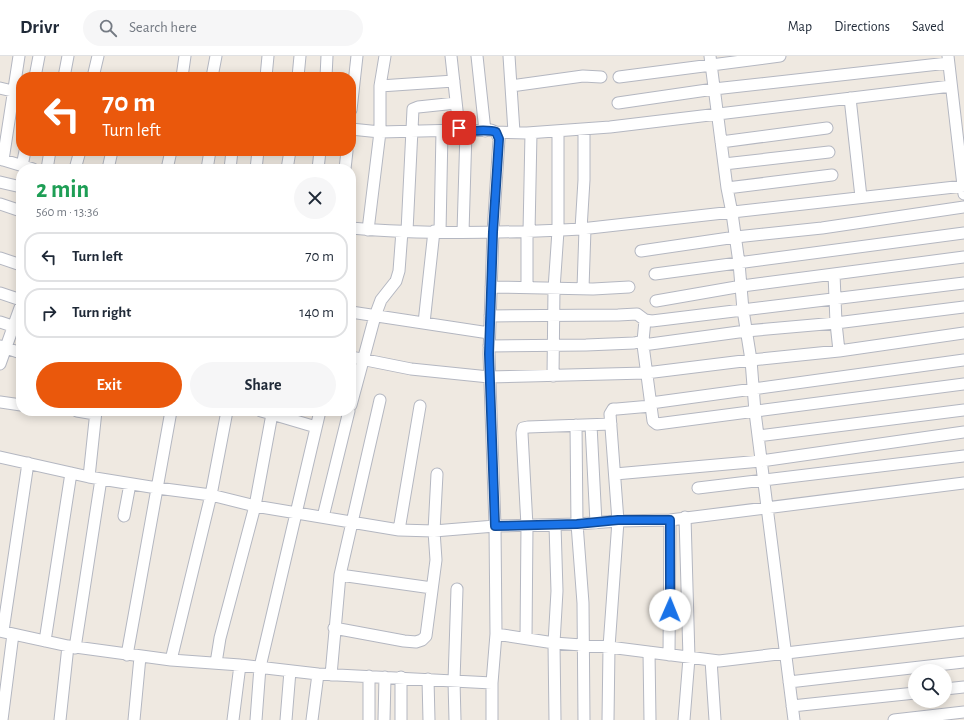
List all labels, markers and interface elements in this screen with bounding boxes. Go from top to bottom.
search box [83,10,363,46]
icon: search [97,17,119,39]
text: Drivr [20,18,59,37]
text: Search here [129,20,197,35]
text: Map [788,20,812,34]
text: Directions [834,20,890,34]
text: Saved [912,20,944,34]
icon: left [36,88,88,140]
text: 70 m [102,89,156,117]
pin [442,111,476,145]
icon: arrive [448,117,470,139]
text: Turn left [102,122,161,140]
button: close [294,177,336,219]
text: 2 min [36,178,89,202]
text: 560 m · 13:36 [36,206,99,219]
icon: left [38,246,60,268]
text: Turn left [72,249,123,264]
text: 70 m [305,249,334,264]
icon: right [38,302,60,324]
text: Turn right [72,305,131,320]
text: 140 m [299,305,334,320]
button: Exit [36,362,182,408]
button: Share [190,362,336,408]
position arrow [649,589,691,631]
map controls [908,664,952,708]
button: search [908,664,952,708]

